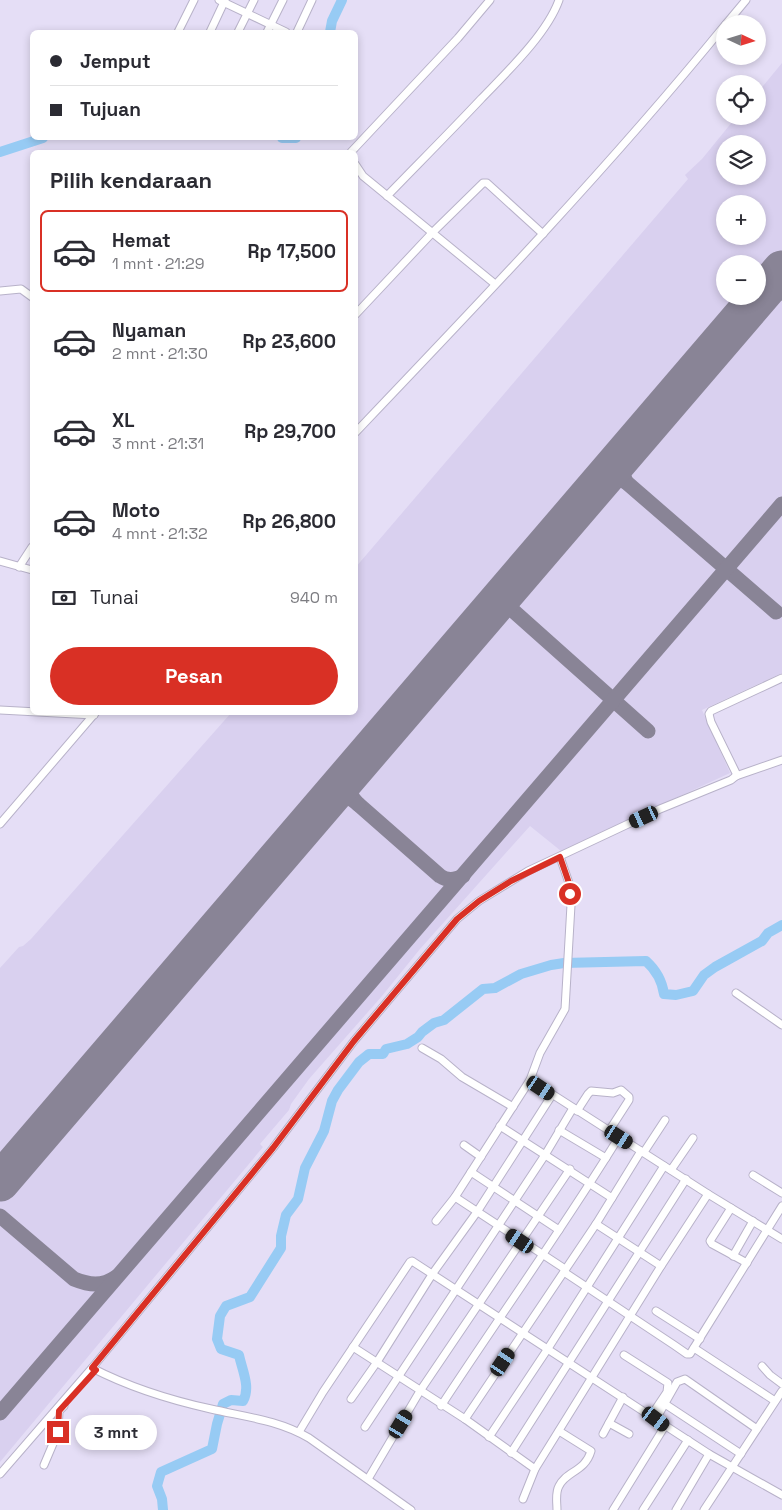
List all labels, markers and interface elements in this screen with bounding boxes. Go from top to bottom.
north arrow [716,15,766,65]
map controls [716,15,766,305]
text: Jemput [80,49,151,74]
button: locate [716,75,766,125]
text: Tujuan [80,97,141,122]
button: layers [716,135,766,185]
text: Pilih kendaraan [50,166,212,194]
button: + [716,195,766,245]
text: Hemat [112,228,171,253]
icon: car [52,229,97,274]
text: Rp 17,500 [248,239,336,264]
text: 1 mnt · 21:29 [112,253,205,274]
button: − [716,255,766,305]
text: Nyaman [112,318,186,343]
icon: car [52,319,97,364]
text: Rp 23,600 [242,329,336,354]
text: 2 mnt · 21:30 [112,343,208,364]
text: XL [112,408,135,433]
icon: car [52,409,97,454]
text: Rp 29,700 [244,419,336,444]
text: 3 mnt · 21:31 [112,433,204,454]
text: Moto [112,498,160,523]
icon: car [52,499,97,544]
text: Rp 26,800 [242,509,336,534]
text: 4 mnt · 21:32 [112,523,208,544]
icon: cash [50,584,78,612]
text: Tunai [90,585,139,610]
text: 940 m [290,587,338,608]
button: Pesan [50,647,338,705]
car [627,804,660,830]
route start [559,883,581,905]
car [524,1073,557,1103]
car [602,1123,635,1151]
car [503,1226,536,1256]
car [488,1345,517,1379]
car [639,1404,672,1434]
car [386,1407,415,1441]
callout: 3 mnt [76,1414,158,1450]
route end [47,1421,69,1443]
text: 3 mnt [94,1422,138,1443]

